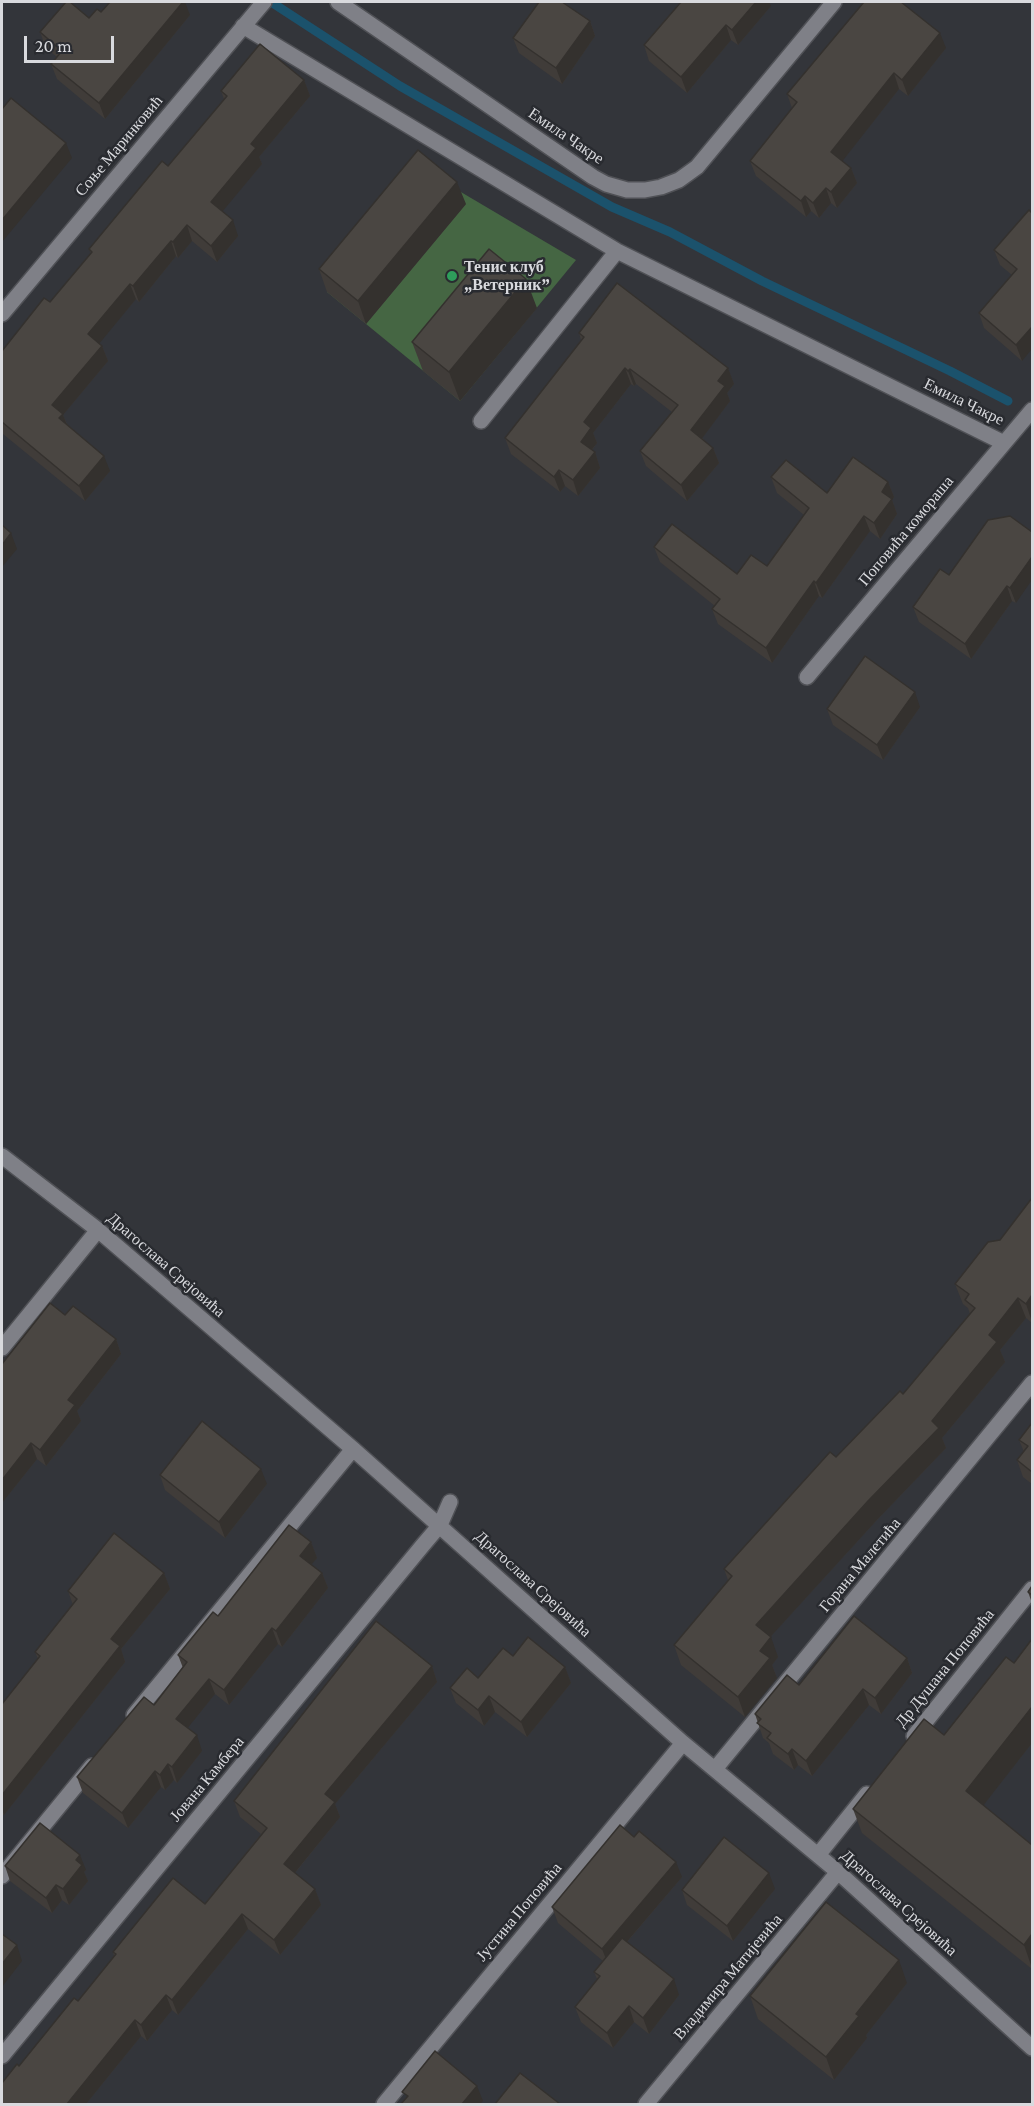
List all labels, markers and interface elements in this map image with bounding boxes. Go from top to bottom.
scale bar [27,24,117,62]
text: 20 m [35,36,72,56]
street label: Соње Маринковић [71,92,167,200]
street label: Емила Чакре [525,104,607,168]
place label: Тенис клуб „Ветерник” [464,257,550,295]
marker: Тенис клуб „Ветерник” [445,269,459,283]
street label: Емила Чакре [921,374,1007,430]
street label: Поповића комораша [854,472,958,590]
street label: Драгослава Срејовића [103,1209,229,1321]
street label: Горана Малетића [815,1514,905,1616]
street label: Драгослава Срејовића [471,1527,595,1641]
street label: Др Душана Поповића [892,1605,998,1731]
street label: Јована Камбера [166,1733,248,1825]
street label: Драгослава Срејовића [837,1846,961,1960]
street label: Јустина Поповића [472,1859,566,1965]
street label: Владимира Матијевића [670,1910,786,2044]

